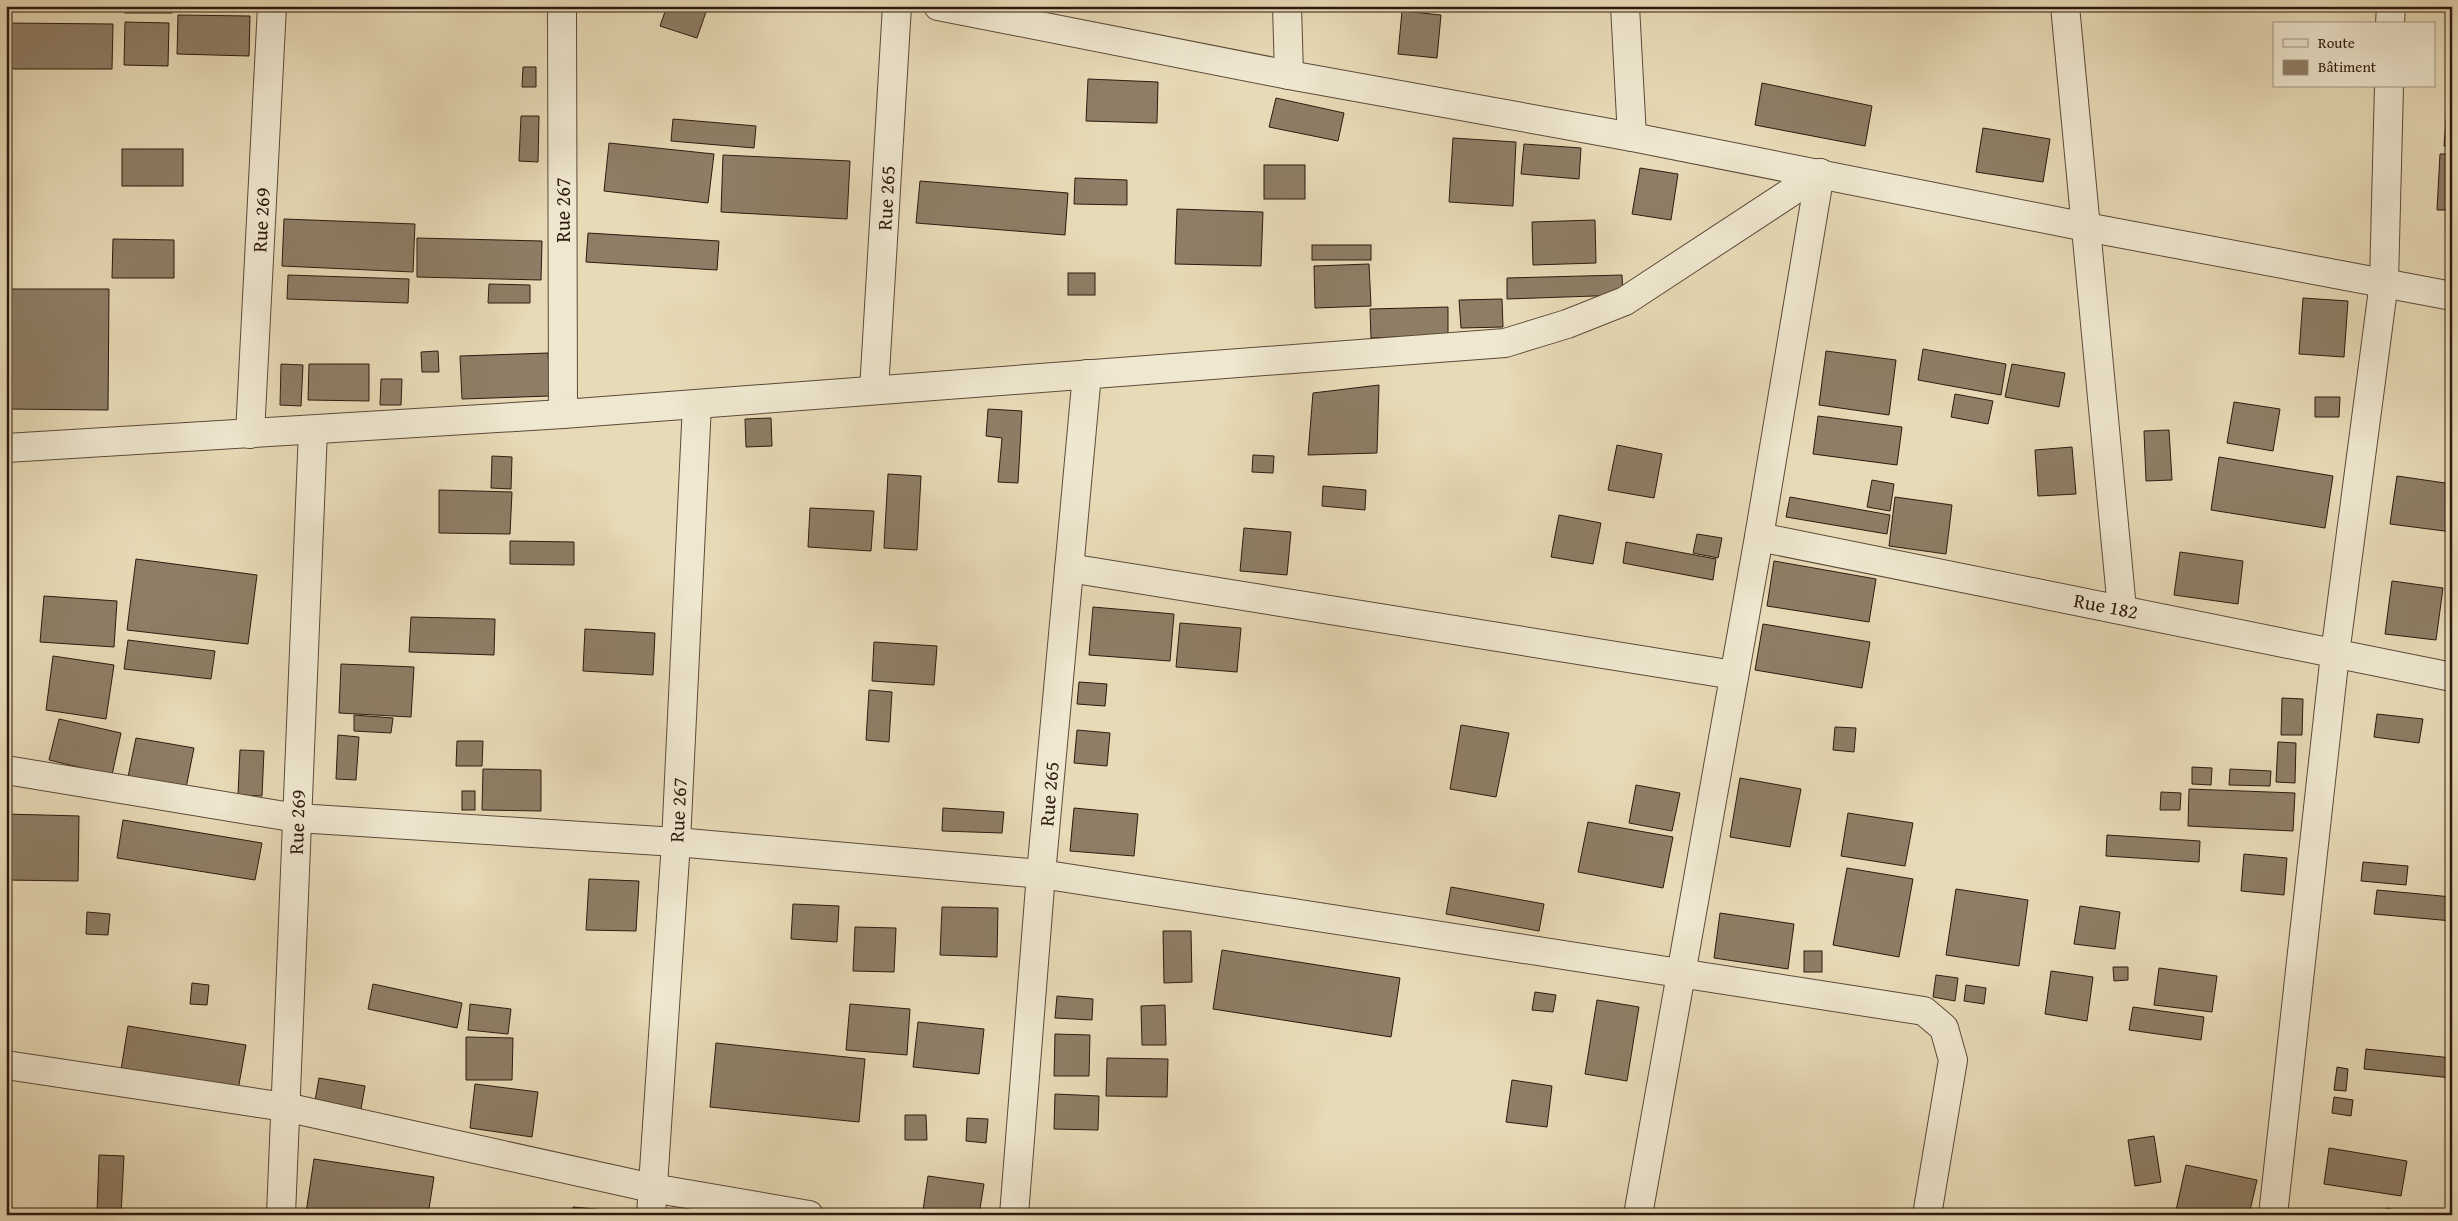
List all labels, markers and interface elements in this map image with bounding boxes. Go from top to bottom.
legend [2273,22,2436,88]
text: Route [2318,32,2355,53]
text: Bâtiment [2318,56,2377,77]
street label: Rue 265 [869,165,902,231]
street label: Rue 267 [548,177,577,243]
street label: Rue 269 [244,187,277,253]
street label: Rue 182 [2071,585,2141,626]
street label: Rue 265 [1031,760,1066,828]
street label: Rue 267 [661,777,694,843]
street label: Rue 269 [281,789,312,855]

